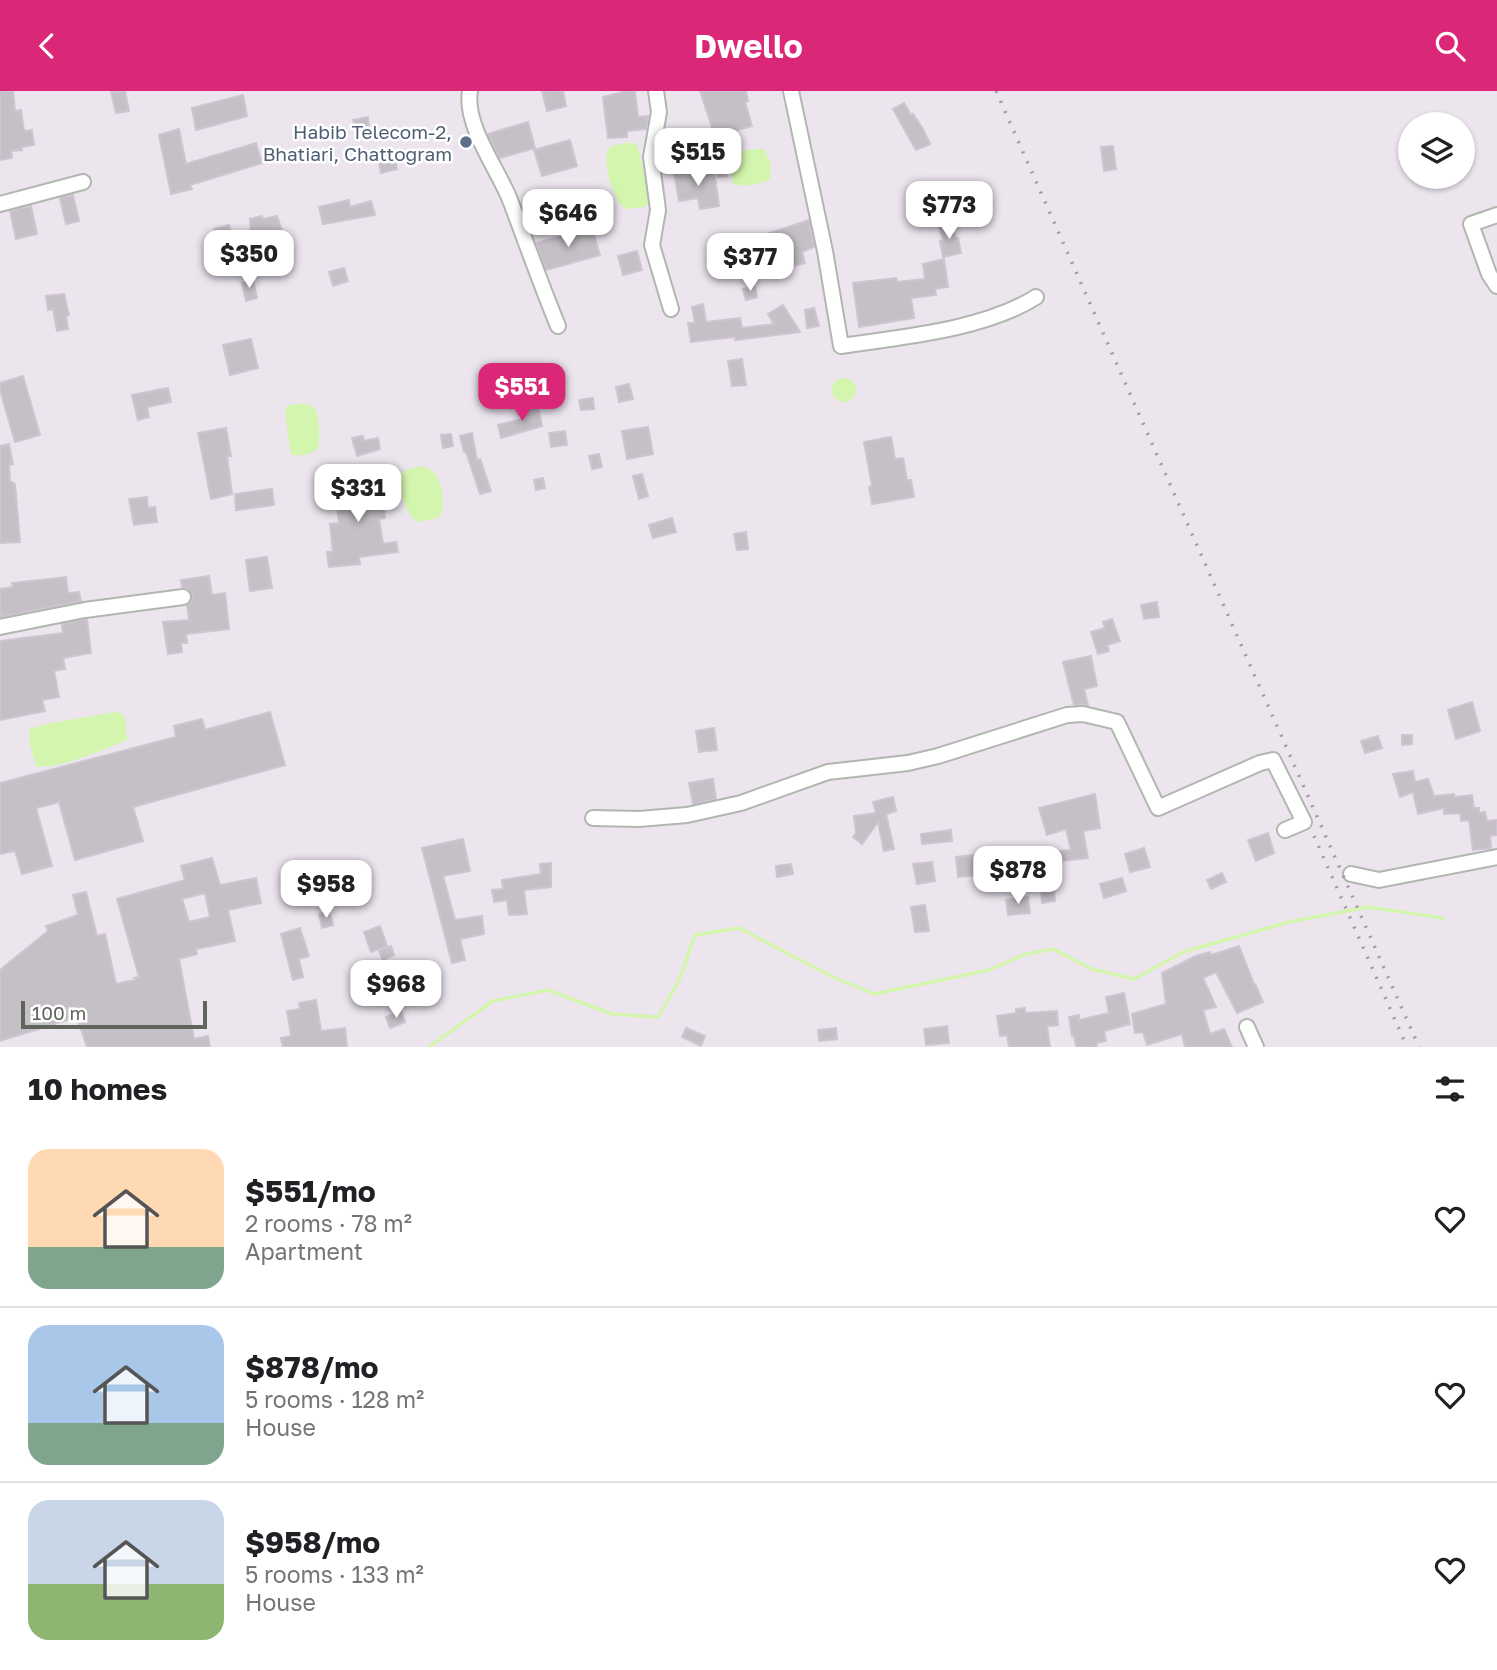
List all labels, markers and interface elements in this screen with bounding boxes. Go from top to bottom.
icon: back [28,27,66,65]
text: Dwello [694,27,803,65]
icon: search [1431,27,1469,65]
map controls [1398,112,1475,189]
button: layers [1398,112,1475,189]
place label: Habib Telecom-2, Bhatiari, Chattogram [263,120,452,165]
pin: $515 [657,129,739,188]
marker: Habib Telecom-2, Bhatiari, Chattogram [458,134,474,150]
text: $515 [670,137,726,165]
pin: $773 [908,181,990,241]
pin: $646 [527,190,609,249]
text: $773 [922,190,976,218]
text: $646 [539,198,598,226]
pin: $350 [208,231,290,290]
pin: $377 [709,233,791,293]
text: $350 [220,239,278,267]
text: $377 [723,242,777,270]
pin: $551 [481,363,563,423]
text: $551 [494,372,550,400]
pin: $331 [317,465,399,524]
text: $331 [330,473,386,501]
pin: $878 [977,847,1059,906]
text: $878 [989,855,1047,883]
pin: $958 [285,861,367,920]
text: $958 [297,869,355,897]
pin: $968 [355,961,437,1020]
text: $968 [366,969,426,997]
scale bar [21,998,206,1030]
text: 100 m [32,1001,86,1024]
icon: filters [1431,1070,1469,1108]
text: 10 homes [28,1071,167,1107]
text: $551/mo [245,1173,376,1209]
icon: home [84,1177,168,1261]
icon: heart [1431,1200,1469,1238]
text: 2 rooms · 78 m² [245,1209,412,1237]
text: Apartment [245,1237,363,1265]
text: $878/mo [245,1349,379,1385]
icon: home [84,1353,168,1437]
icon: heart [1431,1376,1469,1414]
text: 5 rooms · 128 m² [245,1385,424,1413]
text: House [245,1413,316,1441]
text: $958/mo [245,1524,380,1560]
icon: home [84,1528,168,1612]
icon: heart [1431,1551,1469,1589]
text: 5 rooms · 133 m² [245,1560,424,1588]
text: House [245,1588,316,1616]

